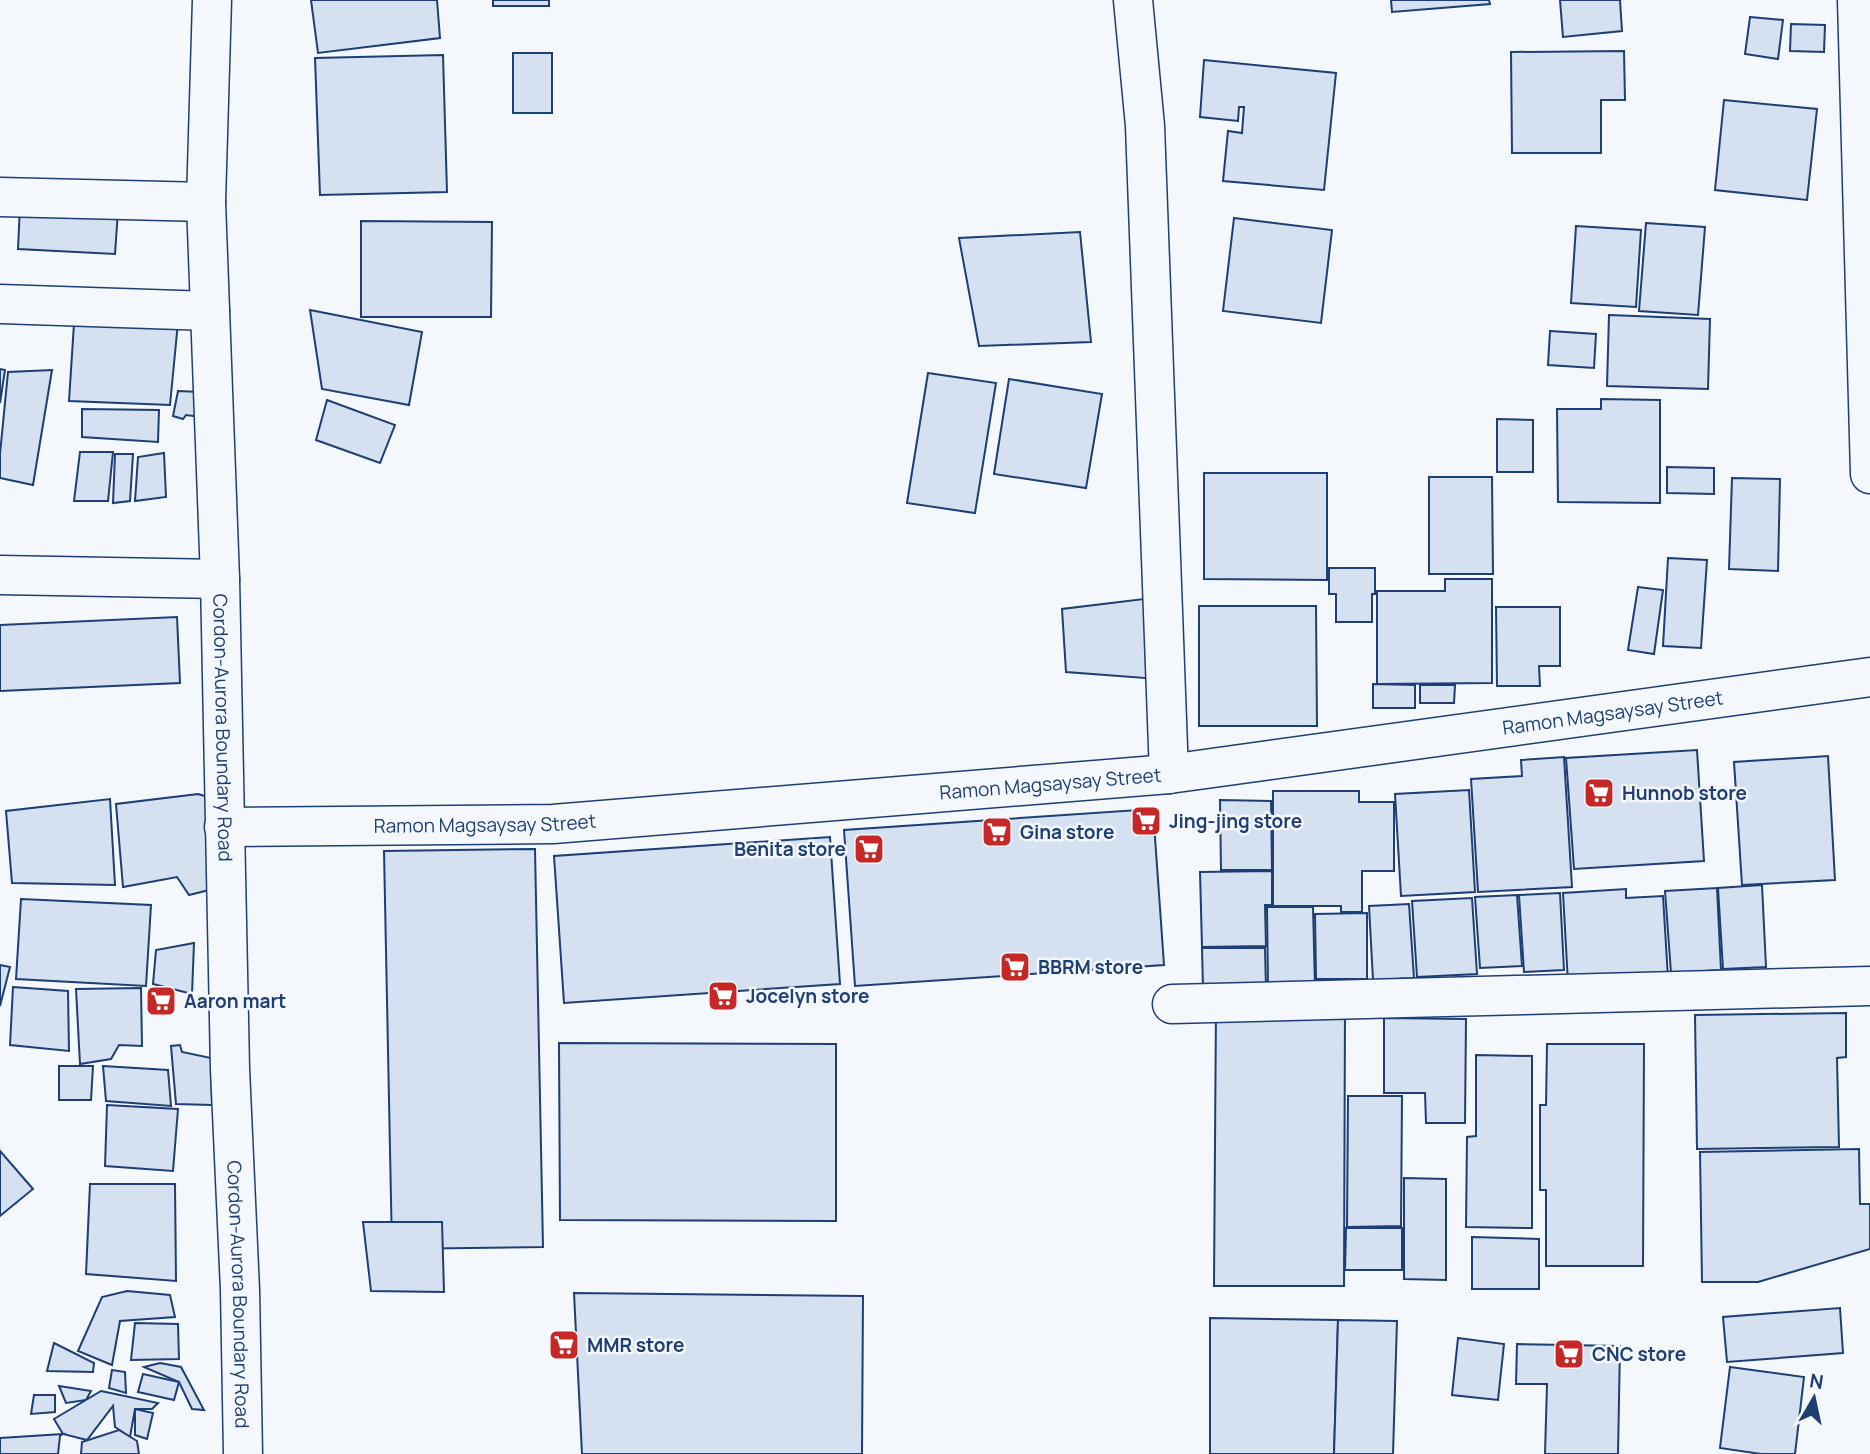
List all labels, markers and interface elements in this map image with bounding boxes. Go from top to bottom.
street label: Cordon-Aurora Boundary Road [207,593,239,862]
street label: Ramon Magsaysay Street [1501,684,1725,741]
street label: Ramon Magsaysay Street [938,762,1162,806]
supermarket icon: Hunnob store [1582,776,1616,810]
place label: Hunnob store [1622,780,1747,806]
supermarket icon: Jing-jing store [1129,804,1163,838]
street label: Ramon Magsaysay Street [374,808,597,839]
place label: Jing-jing store [1169,808,1302,834]
supermarket icon: Gina store [980,815,1014,849]
place label: Gina store [1020,819,1114,845]
supermarket icon: Benita store [852,832,886,866]
place label: Benita store [734,836,846,862]
supermarket icon: BBRM store [998,950,1032,984]
place label: BBRM store [1038,954,1143,980]
supermarket icon: Jocelyn store [706,979,740,1013]
place label: Jocelyn store [746,983,870,1009]
supermarket icon: Aaron mart [144,984,178,1018]
place label: Aaron mart [184,988,286,1014]
street label: Cordon-Aurora Boundary Road [221,1160,256,1429]
supermarket icon: MMR store [547,1328,581,1362]
place label: MMR store [587,1332,684,1358]
supermarket icon: CNC store [1552,1337,1586,1371]
place label: CNC store [1592,1341,1686,1367]
north arrow [1779,1363,1849,1433]
text: N [1808,1367,1825,1395]

